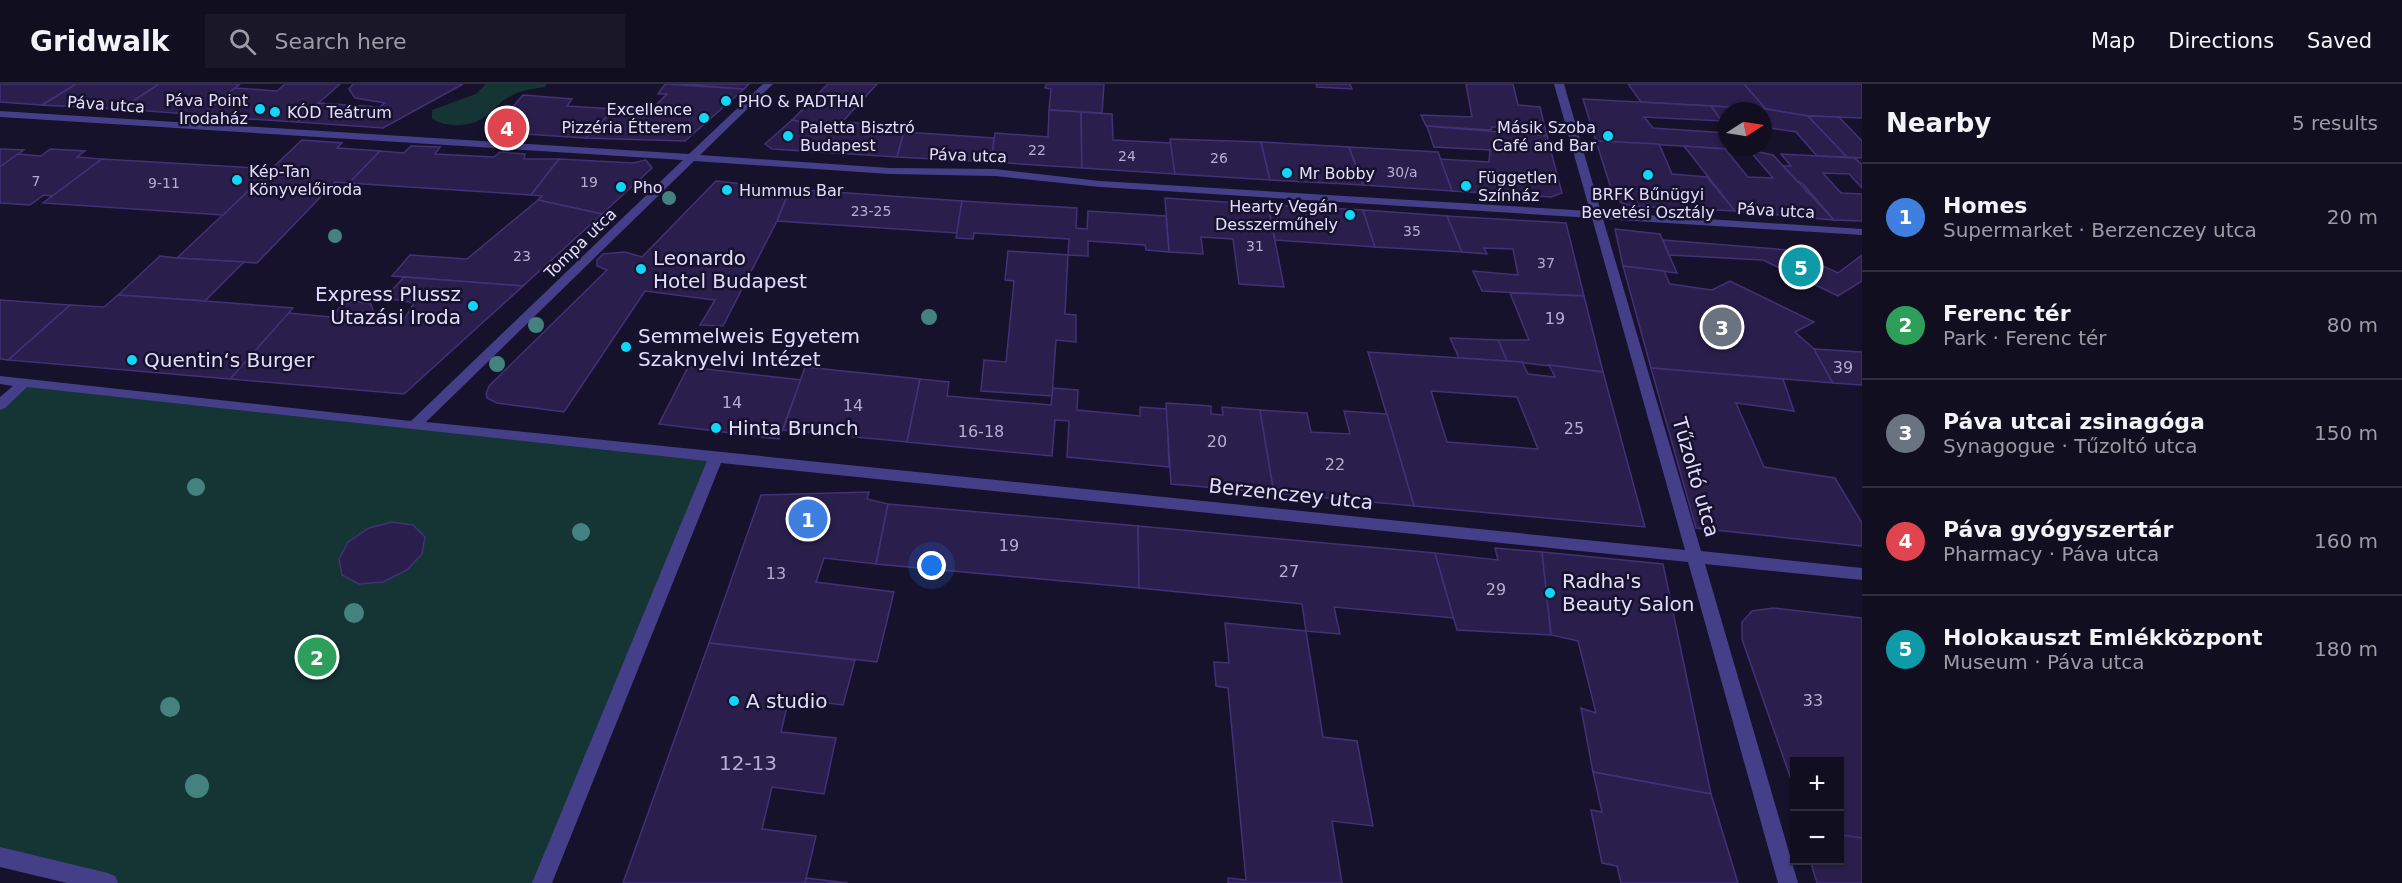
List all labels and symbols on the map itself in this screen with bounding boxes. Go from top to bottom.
place label: Páva Point Irodaház [165,91,248,128]
street label: Páva utca [66,92,146,117]
place label: PHO & PADTHAI [738,92,864,111]
marker: PHO & PADTHAI [719,94,733,108]
place label: Excellence Pizzéria Étterem [562,100,692,137]
marker: Páva Point Irodaház [253,102,267,116]
north arrow [1718,102,1772,156]
place label: KÓD Teátrum [287,103,392,122]
marker: KÓD Teátrum [268,105,282,119]
pin: 4 [488,106,526,150]
marker: Excellence Pizzéria Étterem [697,111,711,125]
place label: Paletta Bisztró Budapest [800,118,915,155]
place label: Másik Szoba Café and Bar [1492,118,1596,155]
marker: Paletta Bisztró Budapest [781,129,795,143]
marker: Másik Szoba Café and Bar [1601,129,1615,143]
house number: 22 [1028,142,1046,158]
street label: Páva utca [929,145,1007,166]
house number: 24 [1118,148,1136,164]
house number: 26 [1210,150,1228,166]
place label: Kép-Tan Könyvelőiroda [249,162,362,199]
place label: Mr Bobby [1299,164,1375,183]
house number: 30/a [1386,164,1418,180]
marker: Mr Bobby [1280,166,1294,180]
place label: Független Színház [1478,168,1557,205]
marker: BRFK Bűnügyi Bevetési Osztály [1641,168,1655,182]
house number: 7 [32,173,40,189]
marker: Kép-Tan Könyvelőiroda [230,173,244,187]
house number: 19 [580,174,598,190]
house number: 9-11 [148,175,180,191]
place label: Pho [633,178,663,197]
marker: Független Színház [1459,179,1473,193]
marker: Pho [614,180,628,194]
place label: Hummus Bar [739,181,844,200]
marker: Hummus Bar [720,183,734,197]
place label: BRFK Bűnügyi Bevetési Osztály [1581,185,1715,222]
place label: Hearty Vegán Desszerműhely [1215,197,1338,234]
street label: Páva utca [1736,199,1815,222]
house number: 23-25 [851,203,891,219]
street label: Tompa utca [540,204,620,283]
marker: Hearty Vegán Desszerműhely [1343,208,1357,222]
house number: 35 [1403,223,1421,239]
house number: 31 [1246,238,1264,254]
pin: 5 [1782,244,1820,290]
place label: Leonardo Hotel Budapest [653,246,807,293]
house number: 23 [513,248,531,264]
house number: 37 [1537,255,1555,271]
marker: Leonardo Hotel Budapest [634,262,648,276]
place label: Express Plussz Utazási Iroda [315,282,461,329]
marker: Express Plussz Utazási Iroda [466,299,480,313]
pin: 3 [1702,304,1742,350]
house number: 19 [1545,309,1565,328]
place label: Semmelweis Egyetem Szaknyelvi Intézet [638,324,860,371]
marker: Semmelweis Egyetem Szaknyelvi Intézet [619,340,633,354]
place label: Quentin‘s Burger [144,348,315,372]
marker: Quentin‘s Burger [125,353,139,367]
house number: 39 [1833,358,1853,377]
house number: 14 [722,393,742,412]
house number: 14 [843,396,863,415]
street label: Tűzoltó utca [1667,413,1725,540]
place label: Hinta Brunch [728,416,859,440]
house number: 25 [1564,419,1584,438]
marker: Hinta Brunch [709,421,723,435]
house number: 16-18 [958,422,1004,441]
house number: 20 [1207,432,1227,451]
house number: 22 [1325,455,1345,474]
street label: Berzenczey utca [1207,473,1375,515]
pin: 1 [788,496,828,542]
house number: 19 [999,536,1019,555]
your location [917,551,946,580]
house number: 27 [1279,562,1299,581]
house number: 13 [766,564,786,583]
place label: Radha's Beauty Salon [1562,569,1694,616]
house number: 29 [1486,580,1506,599]
marker: Radha's Beauty Salon [1543,586,1557,600]
pin: 2 [298,634,336,680]
place label: A studio [746,689,827,713]
house number: 33 [1803,691,1823,710]
marker: A studio [727,694,741,708]
house number: 12-13 [719,751,777,775]

